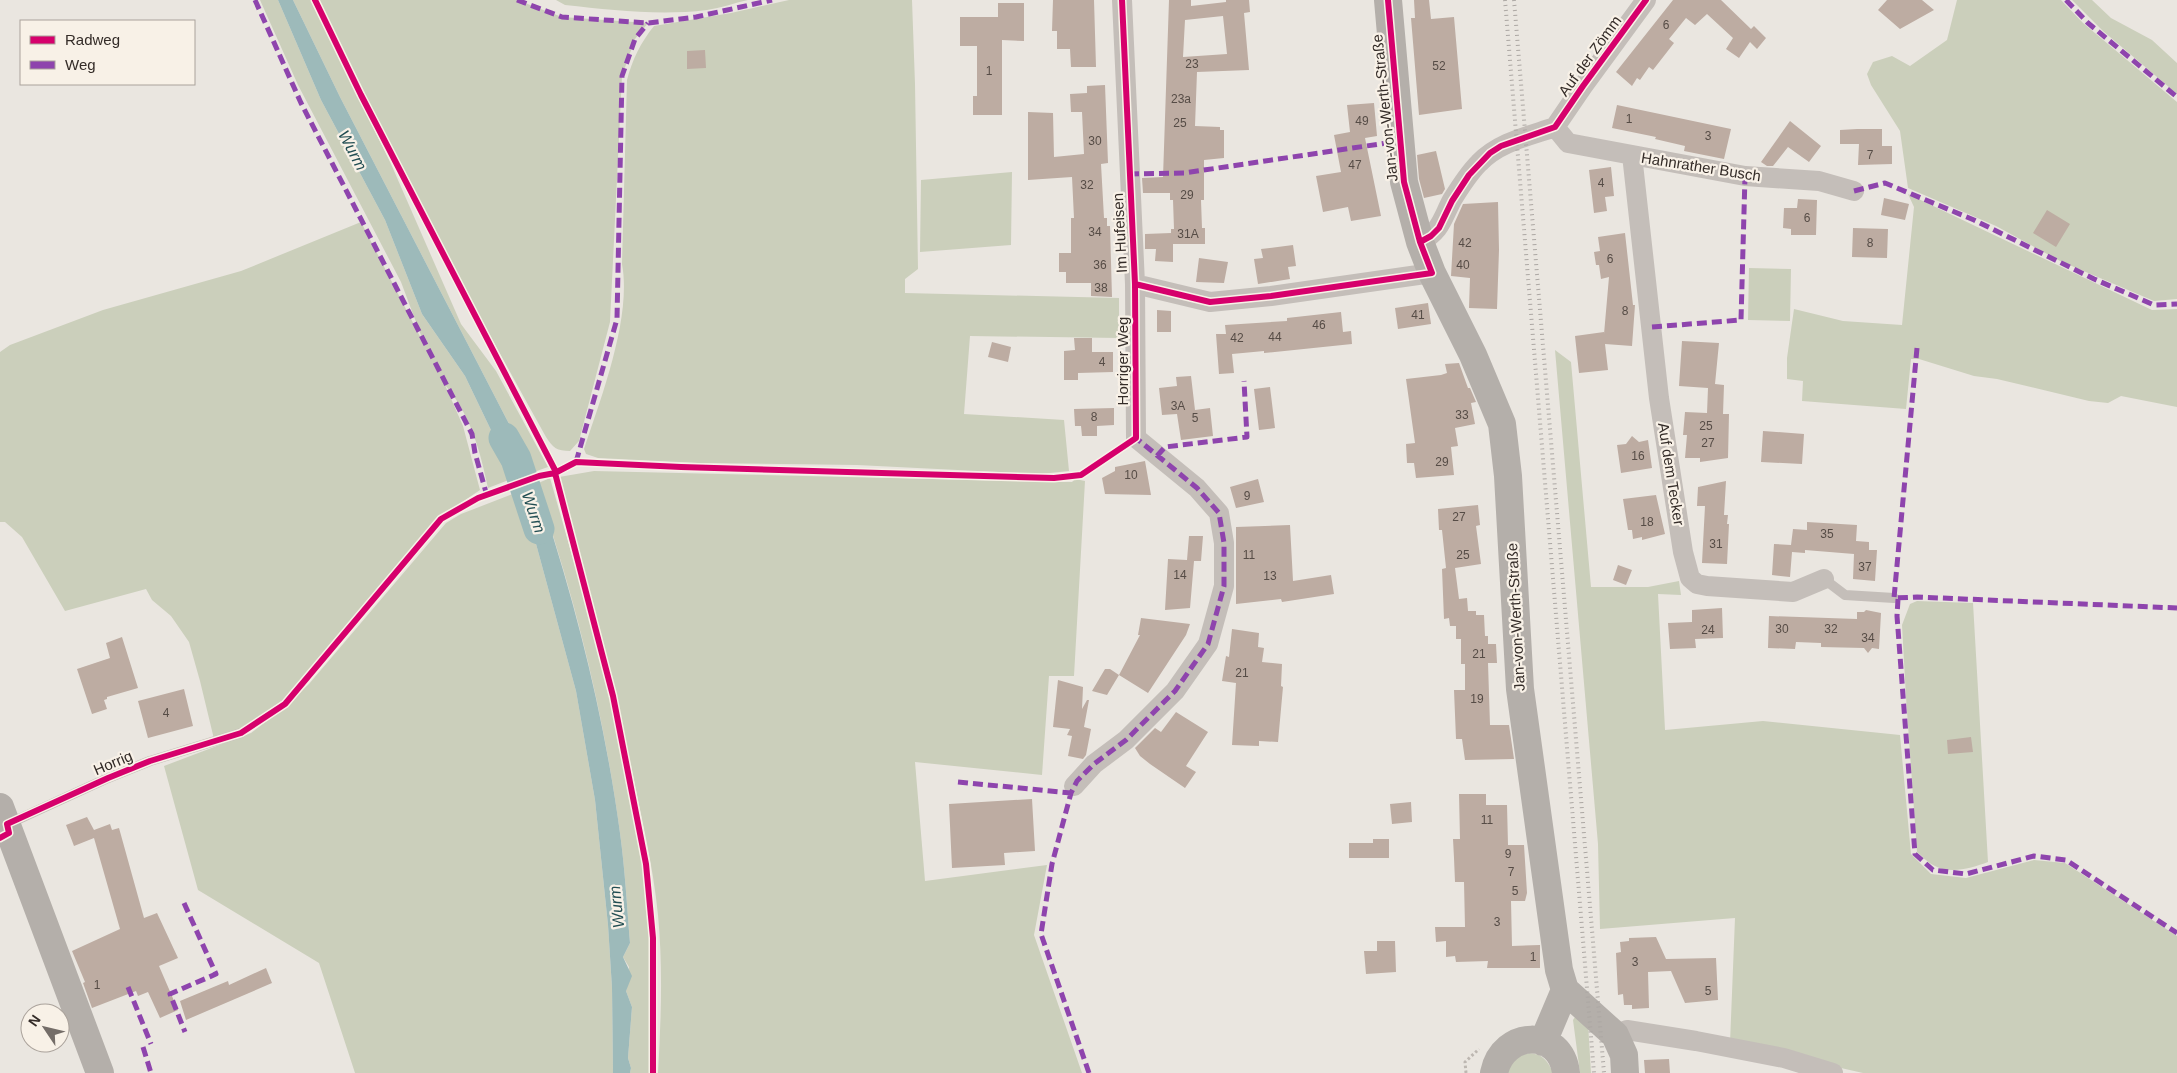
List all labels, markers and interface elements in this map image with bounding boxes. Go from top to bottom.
street label: Auf der Zömm [1555,12,1624,99]
house number: 6 [1663,18,1670,32]
legend [20,20,195,85]
text: Radweg [65,31,120,48]
street label: Jan-von-Werth-Straße [1368,34,1401,183]
text: Weg [65,56,96,73]
house number: 23 [1185,57,1199,71]
house number: 52 [1432,59,1446,73]
house number: 1 [986,64,993,78]
house number: 23a [1171,92,1191,106]
house number: 1 [1626,112,1633,126]
house number: 49 [1355,114,1369,128]
house number: 25 [1173,116,1187,130]
water label: Wurm [335,127,370,173]
house number: 3 [1705,129,1712,143]
house number: 30 [1088,134,1102,148]
house number: 7 [1867,148,1874,162]
street label: Hahnrather Busch [1640,149,1762,184]
house number: 47 [1348,158,1362,172]
house number: 4 [1598,176,1605,190]
house number: 32 [1080,178,1094,192]
house number: 29 [1180,188,1194,202]
street label: Im Hufeisen [1109,193,1130,273]
house number: 6 [1804,211,1811,225]
house number: 34 [1088,225,1102,239]
house number: 31A [1177,227,1199,241]
house number: 42 [1458,236,1472,250]
house number: 8 [1867,236,1874,250]
house number: 6 [1607,252,1614,266]
house number: 36 [1093,258,1107,272]
house number: 40 [1456,258,1470,272]
house number: 38 [1094,281,1108,295]
house number: 8 [1622,304,1629,318]
house number: 41 [1411,308,1425,322]
street label: Horriger Weg [1114,317,1131,405]
house number: 46 [1312,318,1326,332]
house number: 44 [1268,330,1282,344]
house number: 42 [1230,331,1244,345]
house number: 4 [1099,355,1106,369]
house number: 3A [1171,399,1185,413]
house number: 33 [1455,408,1469,422]
house number: 8 [1091,410,1098,424]
house number: 5 [1192,411,1199,425]
house number: 25 [1699,419,1713,433]
street label: Auf dem Tecker [1655,421,1688,527]
house number: 27 [1701,436,1715,450]
house number: 16 [1631,449,1645,463]
house number: 29 [1435,455,1449,469]
house number: 10 [1124,468,1138,482]
water label: Wurm [519,489,549,535]
house number: 9 [1244,489,1251,503]
house number: 27 [1452,510,1466,524]
house number: 18 [1640,515,1654,529]
house number: 35 [1820,527,1834,541]
house number: 31 [1709,537,1723,551]
street label: Jan-von-Werth-Straße [1503,543,1528,691]
house number: 11 [1243,548,1256,562]
house number: 25 [1456,548,1470,562]
house number: 37 [1858,560,1872,574]
house number: 14 [1173,568,1187,582]
house number: 13 [1263,569,1277,583]
house number: 30 [1775,622,1789,636]
house number: 32 [1824,622,1838,636]
house number: 24 [1701,623,1715,637]
house number: 34 [1861,631,1875,645]
house number: 21 [1472,647,1486,661]
house number: 21 [1235,666,1249,680]
house number: 19 [1470,692,1484,706]
house number: 4 [163,706,170,720]
street label: Horrig [91,747,135,778]
house number: 11 [1481,813,1494,827]
house number: 9 [1505,847,1512,861]
house number: 7 [1508,865,1515,879]
house number: 5 [1512,884,1519,898]
water label: Wurm [606,885,627,929]
house number: 3 [1494,915,1501,929]
house number: 1 [1530,950,1537,964]
house number: 3 [1632,955,1639,969]
house number: 1 [94,978,101,992]
house number: 5 [1705,984,1712,998]
north arrow [20,1003,70,1053]
text: N [25,1012,44,1029]

